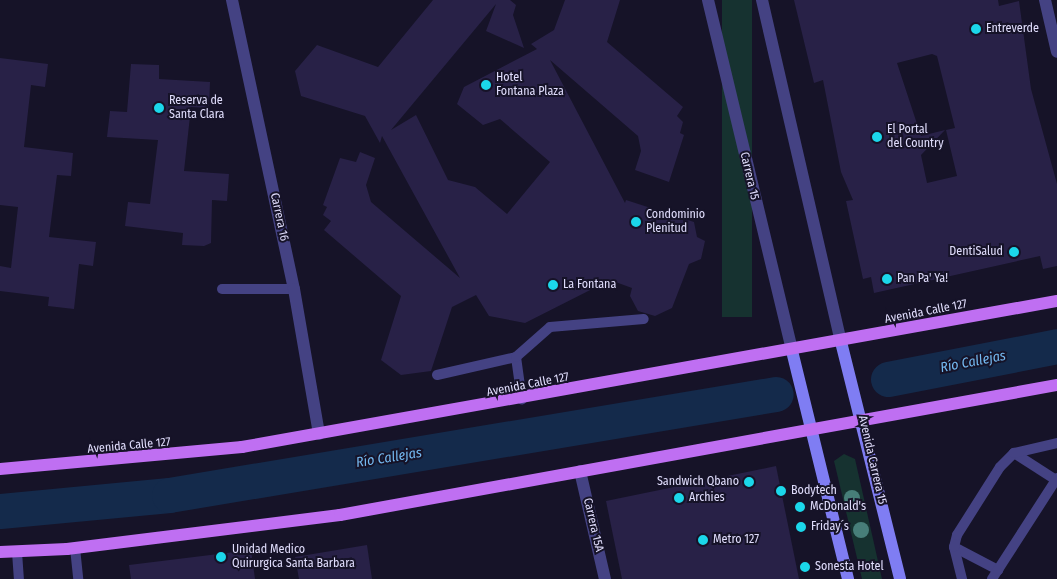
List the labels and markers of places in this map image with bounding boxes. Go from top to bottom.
place label: Entreverde [986,22,1039,36]
marker: Entreverde [970,23,982,35]
place label: Hotel Fontana Plaza [496,71,564,99]
marker: Hotel Fontana Plaza [480,79,492,91]
place label: Reserva de Santa Clara [169,94,224,122]
marker: Reserva de Santa Clara [153,102,165,114]
place label: El Portal del Country [887,123,944,151]
marker: El Portal del Country [871,131,883,143]
place label: Condominio Plenitud [646,208,705,236]
marker: Condominio Plenitud [630,216,642,228]
place label: DentiSalud [949,245,1003,259]
marker: DentiSalud [1007,245,1021,259]
place label: Pan Pa' Ya! [897,272,948,286]
marker: Pan Pa' Ya! [881,273,893,285]
place label: La Fontana [563,278,616,292]
marker: La Fontana [547,279,559,291]
place label: Sandwich Qbano [657,475,739,489]
marker: Sandwich Qbano [743,476,755,488]
place label: Bodytech [791,484,837,498]
marker: Bodytech [775,485,787,497]
place label: Archies [689,491,725,505]
marker: Archies [673,492,685,504]
place label: McDonald's [810,500,866,514]
marker: McDonald's [794,501,806,513]
place label: Friday´s [811,520,849,534]
marker: Friday´s [795,521,807,533]
place label: Metro 127 [713,533,759,547]
marker: Metro 127 [697,534,709,546]
place label: Unidad Medico Quirurgica Santa Barbara [232,543,355,571]
marker: Unidad Medico Quirurgica Santa Barbara [214,550,228,564]
place label: Sonesta Hotel [815,560,884,574]
marker: Sonesta Hotel [799,561,811,573]

